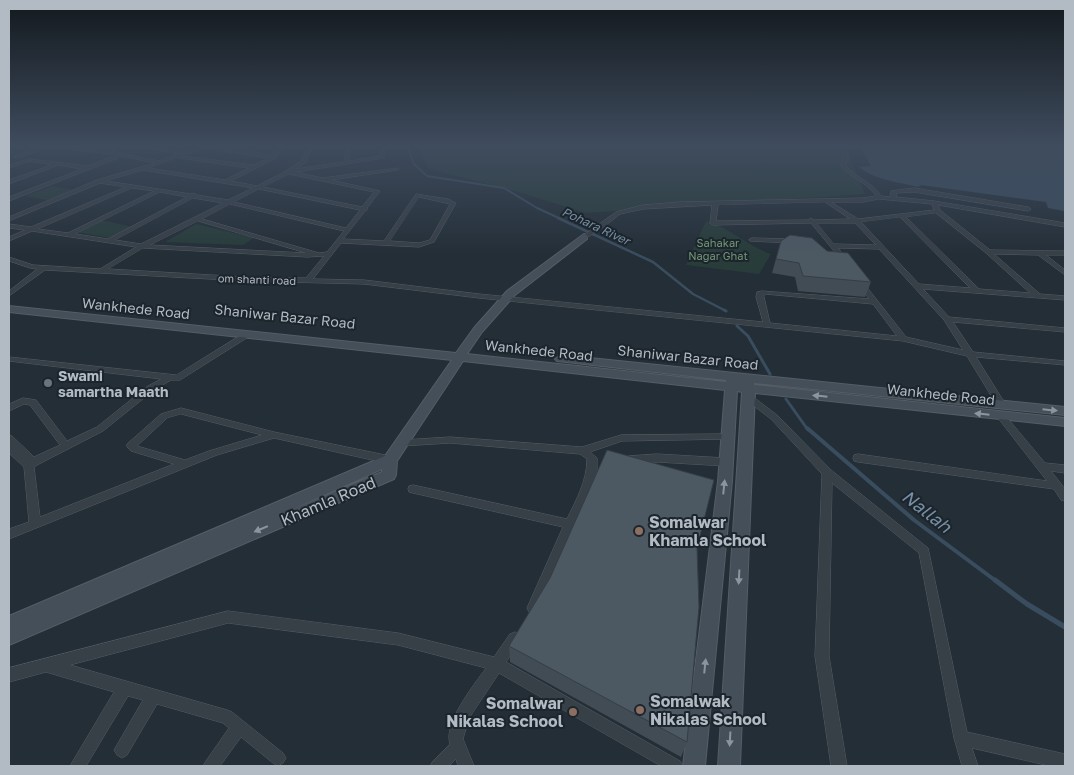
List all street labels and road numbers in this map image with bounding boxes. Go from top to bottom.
street label: om shanti road [218,271,296,287]
street label: Wankhede Road [81,294,191,322]
street label: Shaniwar Bazar Road [214,300,356,332]
street label: Wankhede Road [484,336,594,364]
street label: Shaniwar Bazar Road [617,341,759,373]
street label: Wankhede Road [886,380,996,408]
street label: Khamla Road [277,472,379,530]

